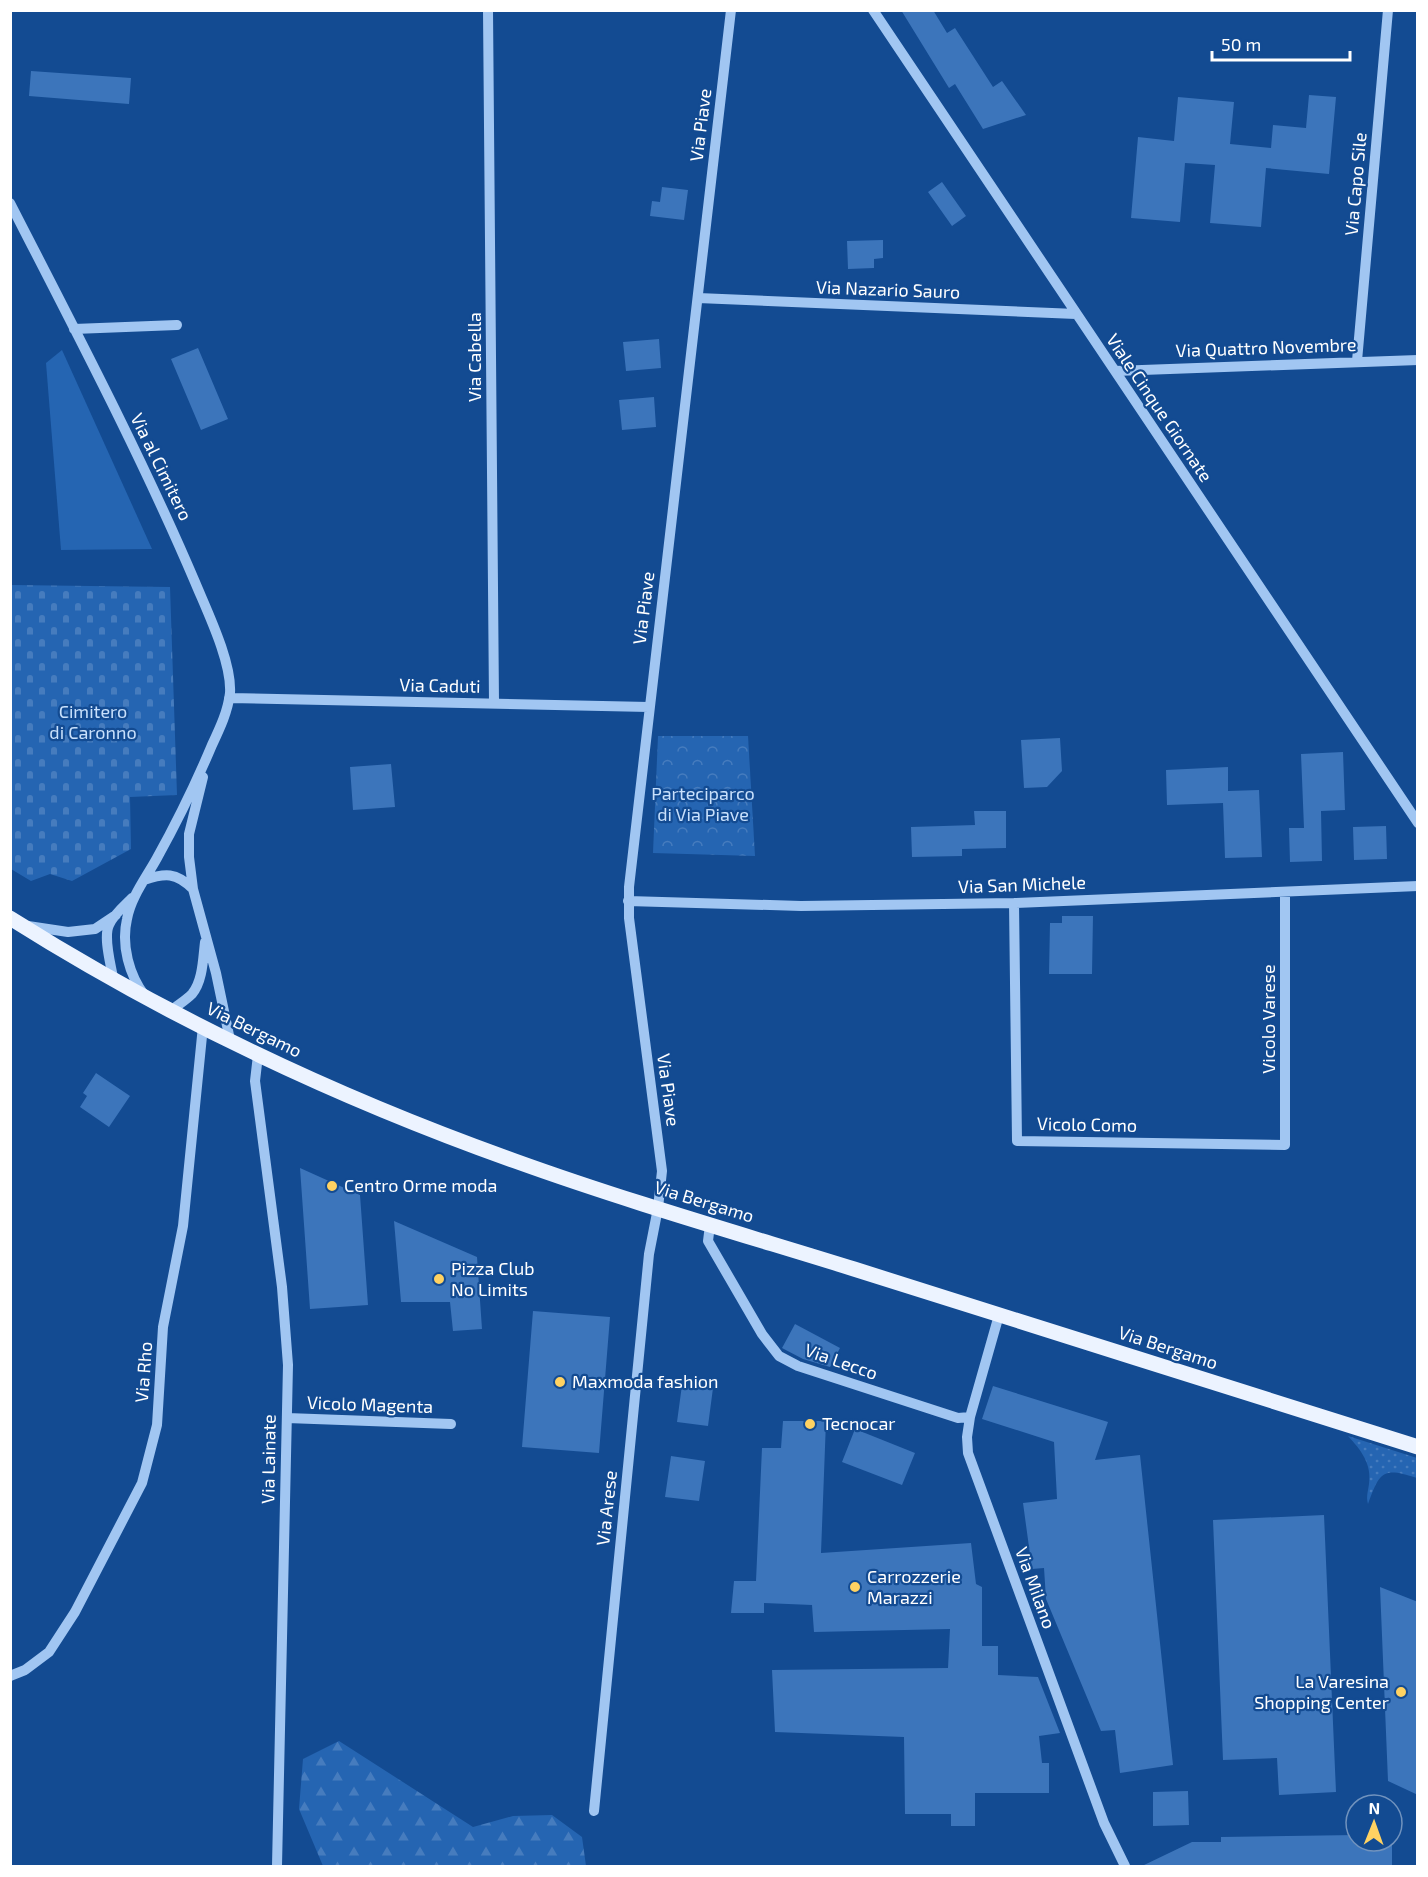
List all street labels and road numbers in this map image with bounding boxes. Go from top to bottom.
street label: Via Piave [685,87,715,163]
street label: Via Capo Sile [1340,131,1370,237]
street label: Via Nazario Sauro [816,275,961,303]
street label: Via Cabella [463,312,485,402]
street label: Viale Cinque Giornate [1102,329,1218,486]
street label: Via Quattro Novembre [1175,333,1357,361]
street label: Via al Cimitero [126,409,197,524]
street label: Via Piave [628,570,658,646]
street label: Via Caduti [399,673,481,697]
street label: Via San Michele [958,871,1086,897]
street label: Vicolo Varese [1257,964,1279,1074]
street label: Via Bergamo [203,997,306,1062]
street label: Via Piave [653,1052,685,1128]
street label: Vicolo Como [1037,1112,1137,1136]
street label: Via Bergamo [652,1175,757,1227]
street label: Via Bergamo [1116,1321,1221,1373]
street label: Via Lecco [802,1338,881,1384]
street label: Via Rho [130,1341,156,1403]
street label: Vicolo Magenta [306,1391,434,1417]
street label: Via Lainate [256,1414,280,1504]
street label: Via Arese [591,1469,621,1547]
street label: Via Milano [1011,1544,1061,1632]

